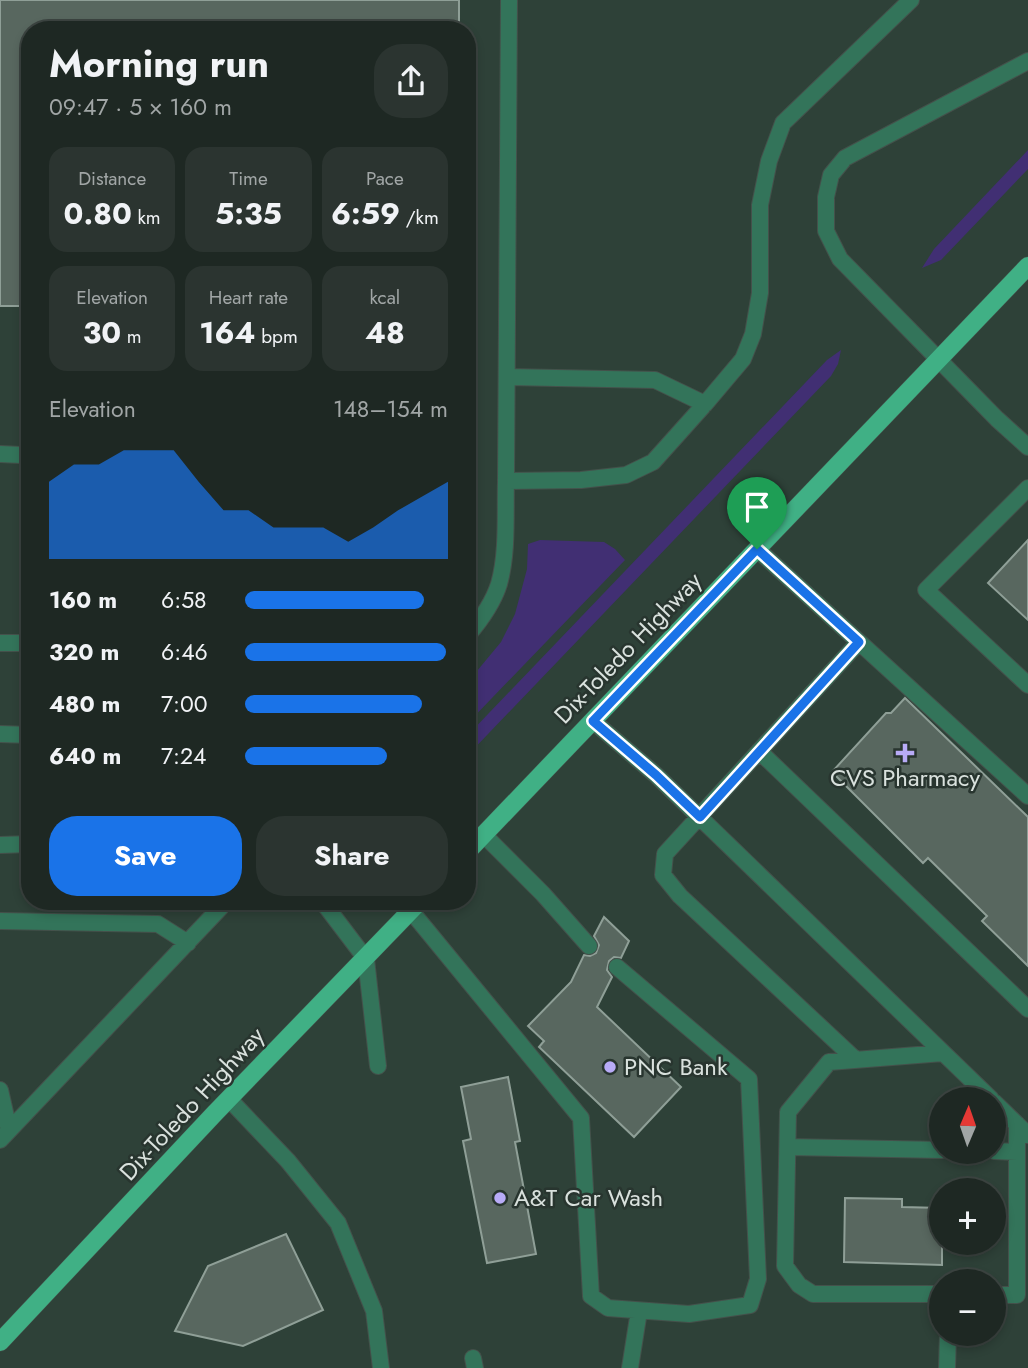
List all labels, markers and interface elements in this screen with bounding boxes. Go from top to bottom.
text: Morning run [49,36,269,91]
button: share [374,44,448,118]
text: 09:47 · 5 × 160 m [49,90,232,124]
text: Distance [78,165,146,192]
text: Time [229,165,268,192]
text: Pace [366,165,404,192]
text: 0.80 [64,192,132,235]
text: 5:35 [215,192,282,235]
text: 6:59 [331,192,400,235]
text: km [132,204,161,231]
text: /km [400,204,439,231]
text: Elevation [76,284,148,311]
text: Heart rate [209,284,288,311]
text: kcal [369,284,400,311]
text: 30 [83,311,121,354]
text: 164 [199,311,256,354]
text: 48 [365,311,405,354]
text: m [121,323,142,350]
text: bpm [256,323,298,350]
text: Elevation [49,392,136,426]
text: 148–154 m [333,392,448,426]
pin [727,477,787,549]
icon: arrive [738,488,776,526]
street label: Dix-Toledo Highway [546,564,710,731]
text: 160 m [49,583,117,617]
text: 6:58 [161,583,207,617]
text: 320 m [49,635,119,669]
text: 6:46 [161,635,208,669]
text: 480 m [49,687,120,721]
text: 7:00 [161,687,208,721]
text: 640 m [49,739,121,773]
text: 7:24 [161,739,206,773]
marker: CVS Pharmacy [897,745,913,761]
place label: CVS Pharmacy [830,760,980,795]
button: Save [49,816,242,896]
button: Share [256,816,448,896]
street label: Dix-Toledo Highway [111,1019,273,1188]
place label: PNC Bank [624,1049,728,1084]
marker: PNC Bank [602,1059,618,1075]
north arrow [929,1087,1006,1164]
map controls [929,1087,1006,1346]
button: + [929,1178,1006,1255]
place label: A&T Car Wash [514,1180,663,1215]
marker: A&T Car Wash [492,1190,508,1206]
button: − [929,1269,1006,1346]

